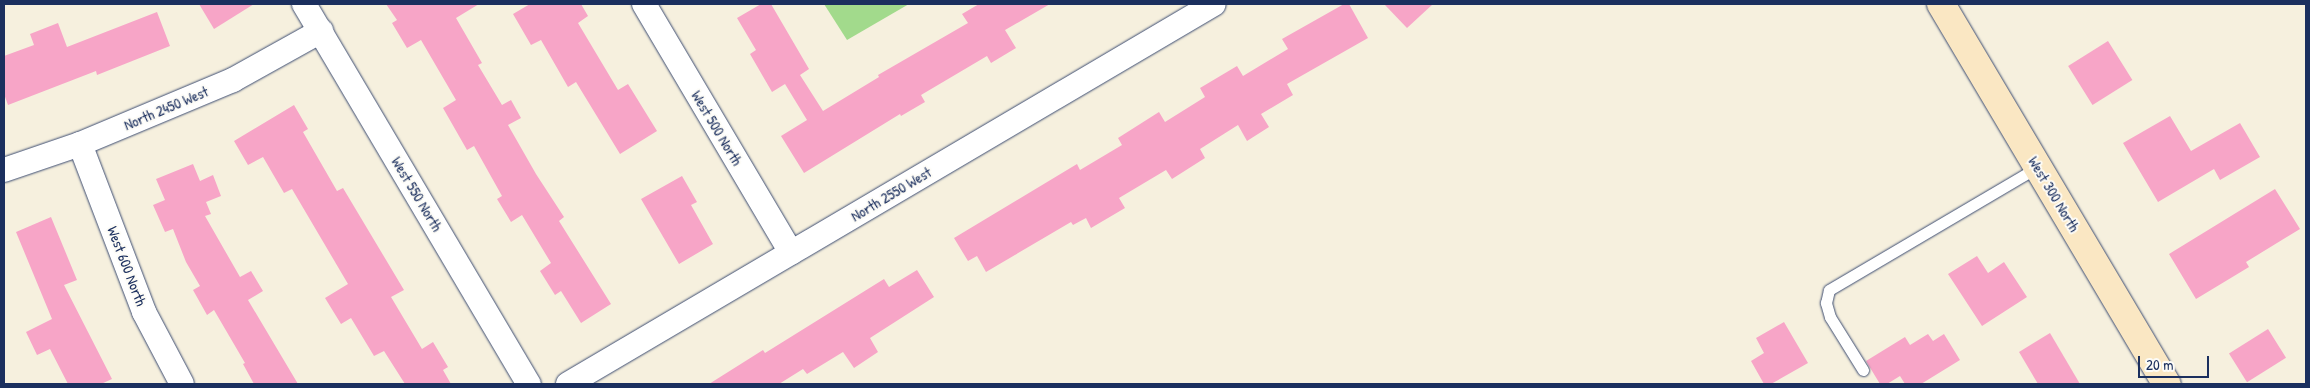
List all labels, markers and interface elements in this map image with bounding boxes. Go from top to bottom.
street label: North 2450 West [121,82,211,134]
street label: West 500 North [688,87,746,169]
street label: West 550 North [388,153,446,235]
street label: West 300 North [2025,153,2083,235]
street label: North 2550 West [847,163,935,225]
street label: West 600 North [104,224,150,308]
scale bar [2140,346,2211,378]
text: 20 m [2146,354,2173,375]

